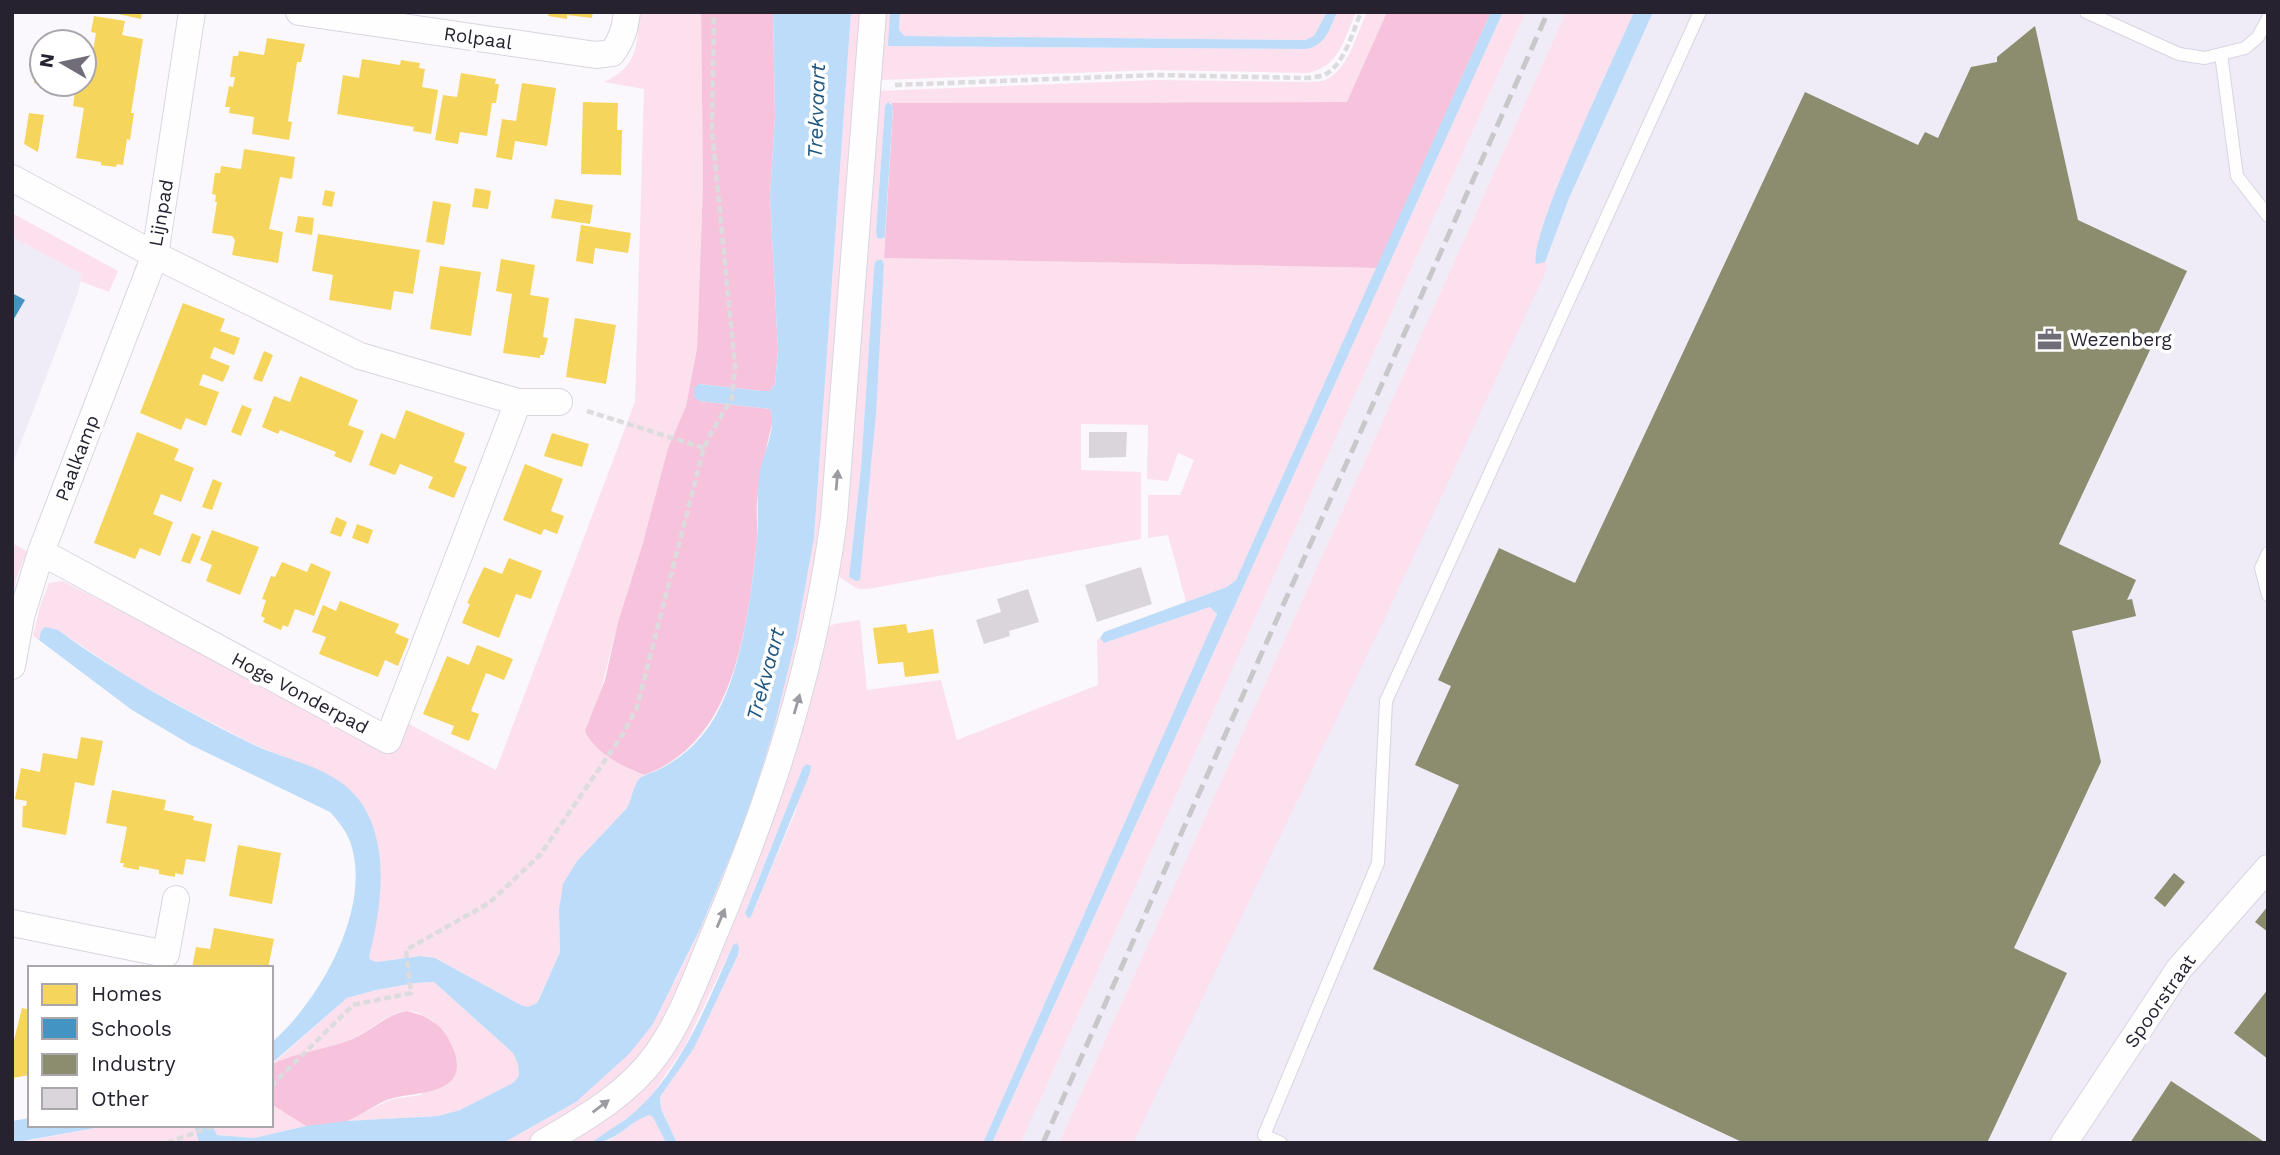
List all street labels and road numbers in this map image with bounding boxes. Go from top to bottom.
street label: Rolpaal [442,22,514,54]
street label: Lijnpad [144,178,178,248]
street label: Paalkamp [50,412,104,504]
street label: Hoge Vonderpad [228,647,372,739]
street label: Spoorstraat [2119,950,2201,1052]

